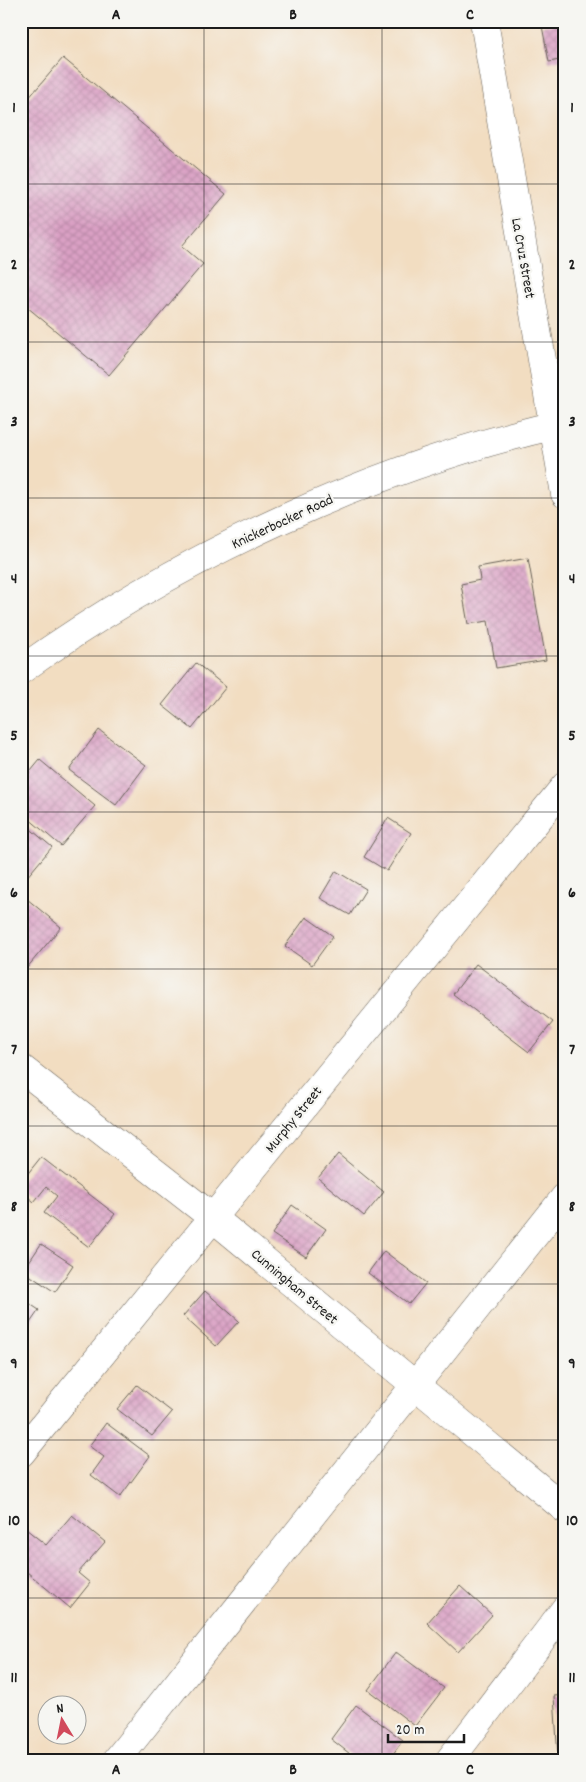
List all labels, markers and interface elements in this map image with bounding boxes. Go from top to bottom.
text: A [112,4,121,27]
text: B [289,4,297,27]
text: C [466,4,474,27]
text: 1 [12,97,16,120]
text: 1 [570,97,574,120]
street label: La Cruz Street [504,216,540,301]
text: 2 [11,254,18,277]
text: 2 [569,254,576,277]
text: 3 [10,411,18,434]
text: 3 [568,411,576,434]
street label: Knickerbocker Road [228,490,337,556]
text: 4 [11,568,17,591]
text: 4 [569,568,575,591]
text: 5 [10,725,18,748]
text: 5 [568,725,576,748]
text: 6 [10,882,18,905]
text: 6 [568,882,576,905]
text: 7 [11,1039,17,1062]
text: 7 [569,1039,575,1062]
street label: Murphy Street [261,1082,329,1158]
text: 8 [11,1196,18,1219]
text: 8 [569,1196,576,1219]
street label: Cunningham Street [245,1244,343,1331]
text: 9 [10,1353,18,1376]
text: 9 [568,1353,576,1376]
text: 10 [8,1510,20,1533]
text: 10 [566,1510,578,1533]
text: 11 [10,1667,18,1690]
text: 11 [568,1667,576,1690]
north arrow [38,1694,88,1744]
text: N [55,1699,65,1720]
scale bar [388,1712,465,1744]
text: 20 m [396,1720,424,1742]
text: A [112,1759,121,1782]
text: B [289,1759,297,1782]
text: C [466,1759,474,1782]

